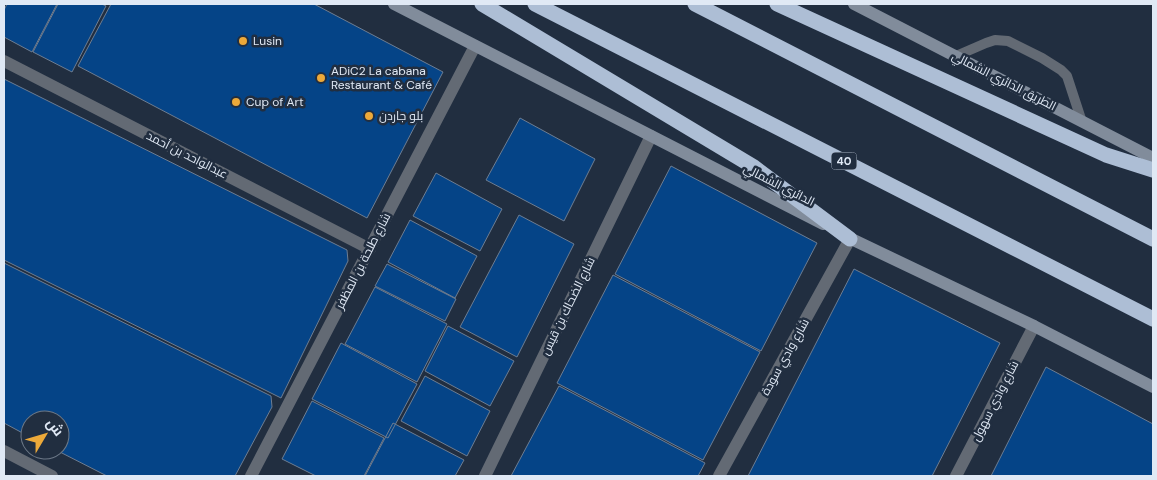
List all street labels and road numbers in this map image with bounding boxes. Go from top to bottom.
street label: الطريق الدائري الشمالي [948,48,1059,116]
street label: عبدالواحد بن أحمد [144,128,230,182]
road number: 40 [832,153,856,170]
street label: الدائري الشمالي [740,160,817,212]
street label: شارع طلحة بن المظفر [331,210,394,313]
street label: شارع الضحاك بن قيس [537,254,599,358]
street label: شارع وادي سودة [757,316,815,399]
street label: شارع وادي سهول [968,358,1024,445]

